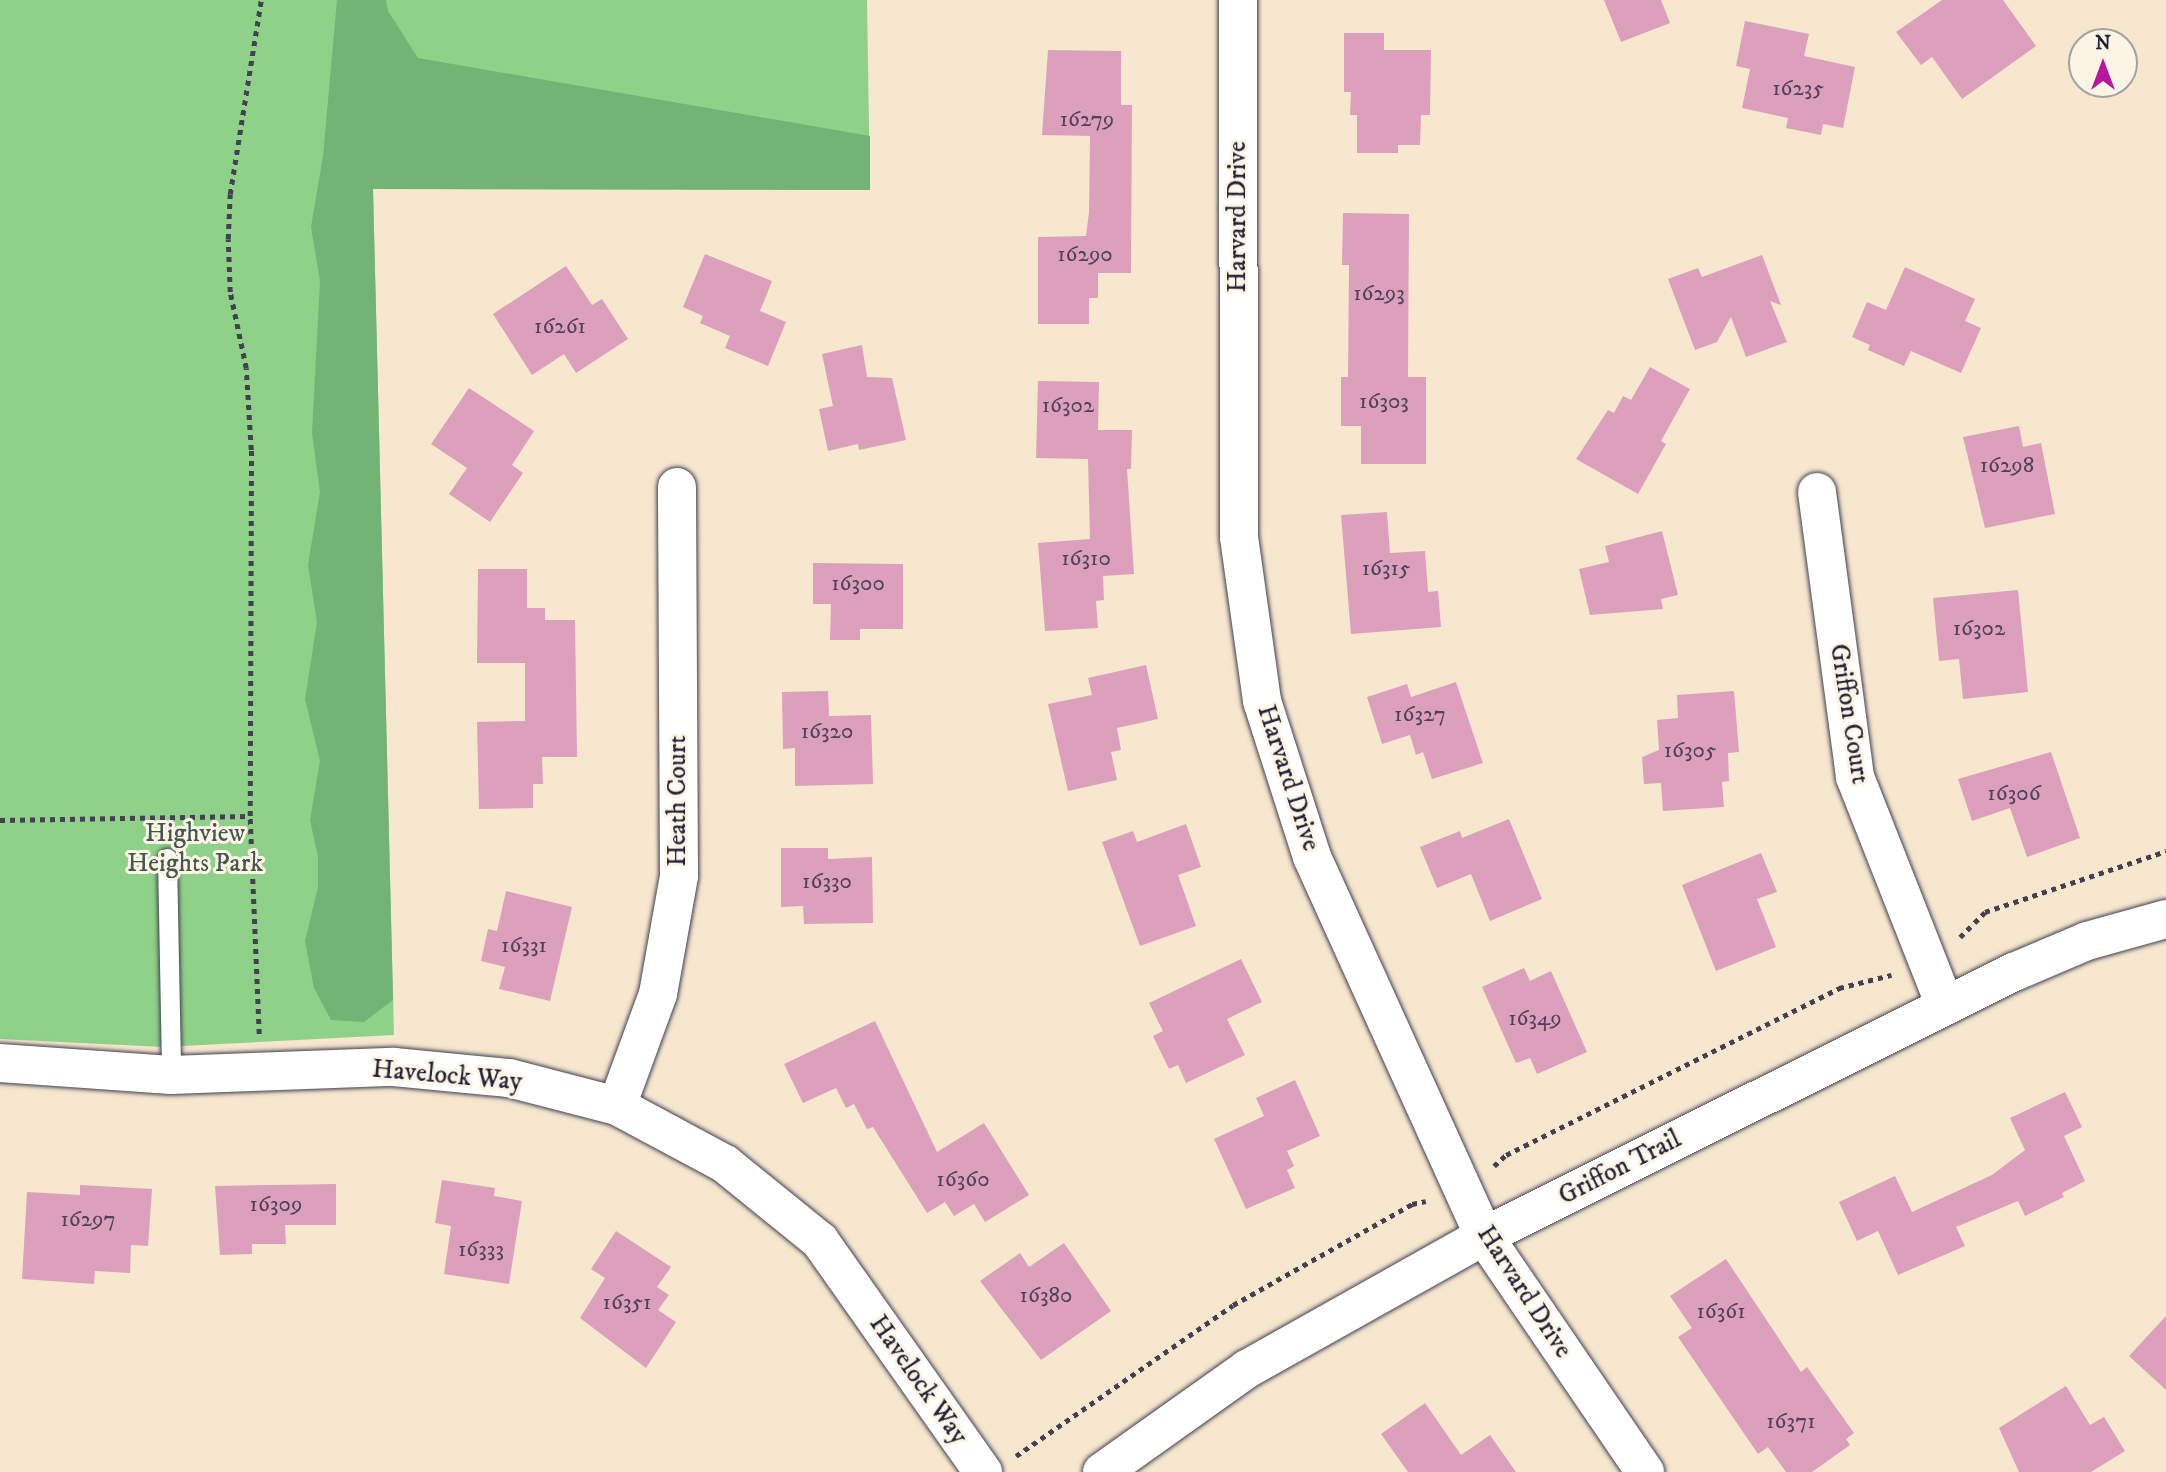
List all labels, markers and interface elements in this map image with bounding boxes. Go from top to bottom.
north arrow [2068,28,2138,98]
text: N [2095,32,2111,55]
house number: 16235 [1772,75,1824,103]
house number: 16279 [1060,106,1114,134]
street label: Harvard Drive [1222,141,1254,293]
house number: 16290 [1057,241,1113,269]
house number: 16293 [1353,280,1405,308]
house number: 16261 [534,313,586,341]
house number: 16303 [1359,388,1409,416]
house number: 16302 [1042,392,1094,420]
house number: 16298 [1980,452,2034,480]
house number: 16310 [1061,545,1111,573]
house number: 16315 [1362,555,1410,583]
house number: 16300 [831,570,885,598]
house number: 16302 [1953,615,2005,643]
street label: Griffon Court [1823,642,1875,786]
street label: Harvard Drive [1250,701,1326,855]
house number: 16327 [1394,701,1446,729]
house number: 16320 [801,718,853,746]
street label: Heath Court [662,735,694,867]
house number: 16305 [1664,737,1716,765]
house number: 16306 [1987,780,2041,808]
park label: Highview Heights Park [127,818,263,880]
house number: 16330 [802,868,852,896]
house number: 16331 [501,932,547,960]
house number: 16349 [1508,1005,1562,1033]
street label: Havelock Way [371,1054,523,1098]
street label: Griffon Trail [1554,1124,1686,1212]
house number: 16360 [936,1166,990,1194]
house number: 16309 [250,1191,302,1219]
house number: 16297 [60,1206,116,1234]
street label: Harvard Drive [1470,1220,1578,1364]
house number: 16333 [458,1236,504,1264]
house number: 16380 [1020,1282,1072,1310]
house number: 16351 [603,1289,651,1317]
house number: 16361 [1696,1298,1746,1326]
street label: Havelock Way [862,1309,974,1451]
house number: 16371 [1766,1408,1816,1436]

